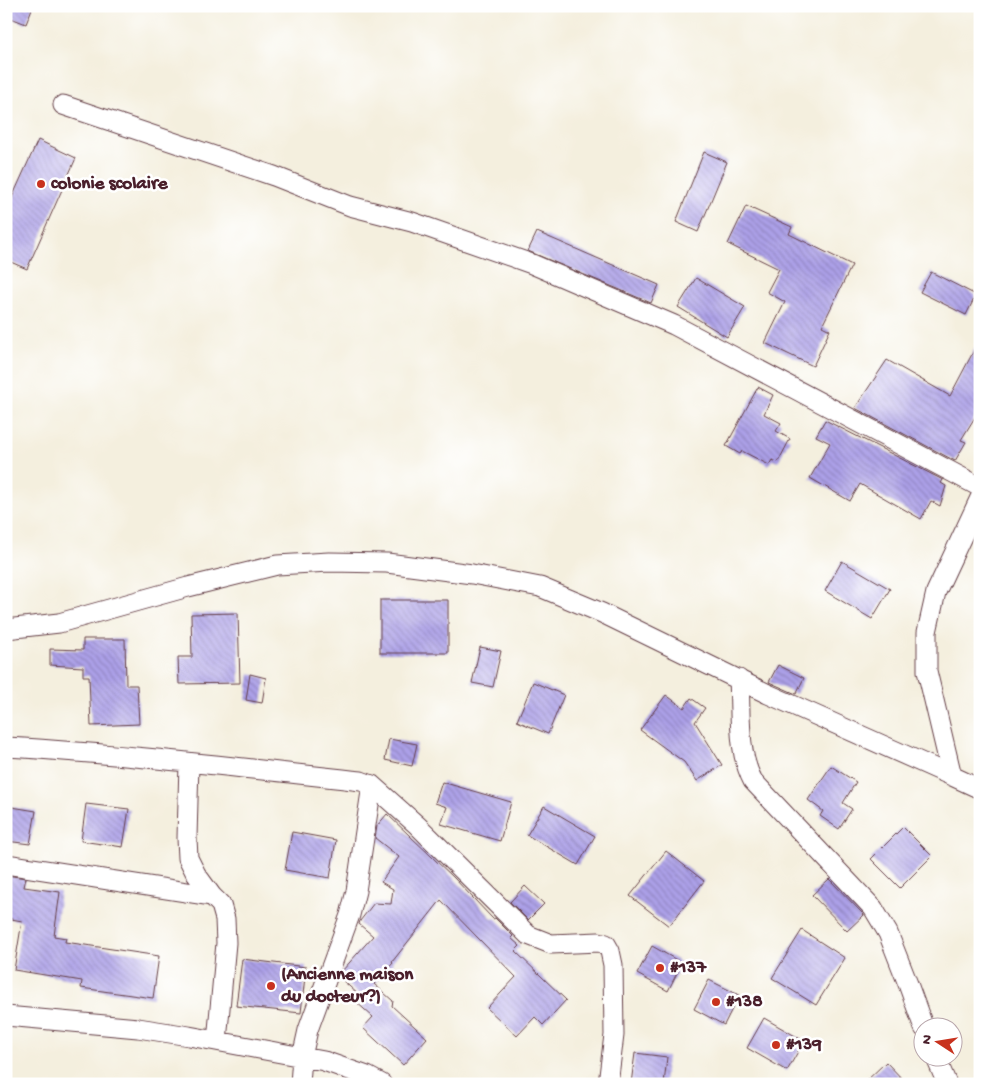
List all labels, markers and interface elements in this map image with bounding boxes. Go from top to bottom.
place label: colonie scolaire [51,173,169,196]
marker: colonie scolaire [35,178,47,190]
place label: #137 [670,957,707,980]
marker: #137 [654,962,666,974]
place label: (Ancienne maison du docteur?) [281,964,414,1009]
marker: (Ancienne maison du docteur?) [265,980,277,992]
place label: #138 [726,991,763,1014]
marker: #138 [710,996,722,1008]
north arrow [914,1018,964,1068]
place label: #139 [786,1034,822,1057]
text: N [918,1034,937,1046]
marker: #139 [770,1039,782,1051]

